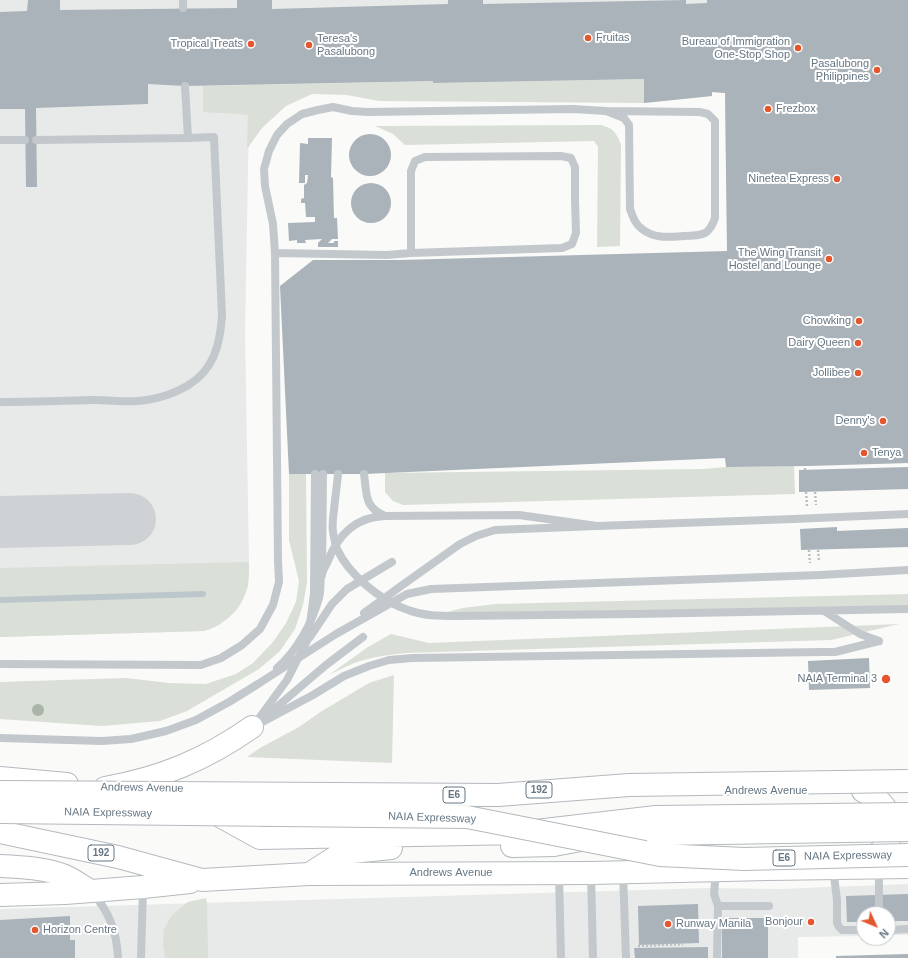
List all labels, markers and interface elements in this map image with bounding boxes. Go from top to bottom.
place label: Fruitas [596,31,630,45]
place label: Teresa's Pasalubong [317,32,375,58]
marker: Fruitas [583,33,593,43]
place label: Bureau of Immigration One-Stop Shop [682,35,790,61]
place label: Tropical Treats [170,37,243,51]
marker: Tropical Treats [246,39,256,49]
marker: Teresa's Pasalubong [304,40,314,50]
marker: Bureau of Immigration One-Stop Shop [793,43,803,53]
place label: Pasalubong Philippines [811,57,869,83]
marker: Pasalubong Philippines [872,65,882,75]
place label: Frezbox [776,102,816,116]
marker: Frezbox [763,104,773,114]
place label: Ninetea Express [748,172,829,186]
marker: Ninetea Express [832,174,842,184]
place label: The Wing Transit Hostel and Lounge [729,246,821,272]
marker: The Wing Transit Hostel and Lounge [824,254,834,264]
place label: Chowking [803,314,851,328]
marker: Chowking [854,316,864,326]
place label: Dairy Queen [788,336,850,350]
marker: Dairy Queen [853,338,863,348]
place label: Jollibee [813,366,850,380]
marker: Jollibee [853,368,863,378]
place label: Denny's [836,414,875,428]
marker: Denny's [878,416,888,426]
place label: Tenya [872,446,901,460]
marker: Tenya [859,448,869,458]
place label: NAIA Terminal 3 [798,672,877,686]
marker: NAIA Terminal 3 [880,673,892,685]
street label: Andrews Avenue [100,781,184,795]
road number: 192 [526,782,552,798]
street label: Andrews Avenue [725,784,807,798]
road number: E6 [443,787,465,803]
street label: NAIA Expressway [64,806,152,820]
street label: NAIA Expressway [388,810,476,826]
road number: 192 [88,845,114,861]
street label: NAIA Expressway [804,849,892,863]
road number: E6 [773,850,795,866]
street label: Andrews Avenue [410,866,492,880]
north arrow [856,906,896,946]
place label: Bonjour [765,915,803,929]
place label: Runway Manila [676,917,751,931]
marker: Bonjour [806,917,816,927]
marker: Runway Manila [663,919,673,929]
place label: Horizon Centre [43,923,117,937]
marker: Horizon Centre [30,925,40,935]
text: N [877,927,891,941]

